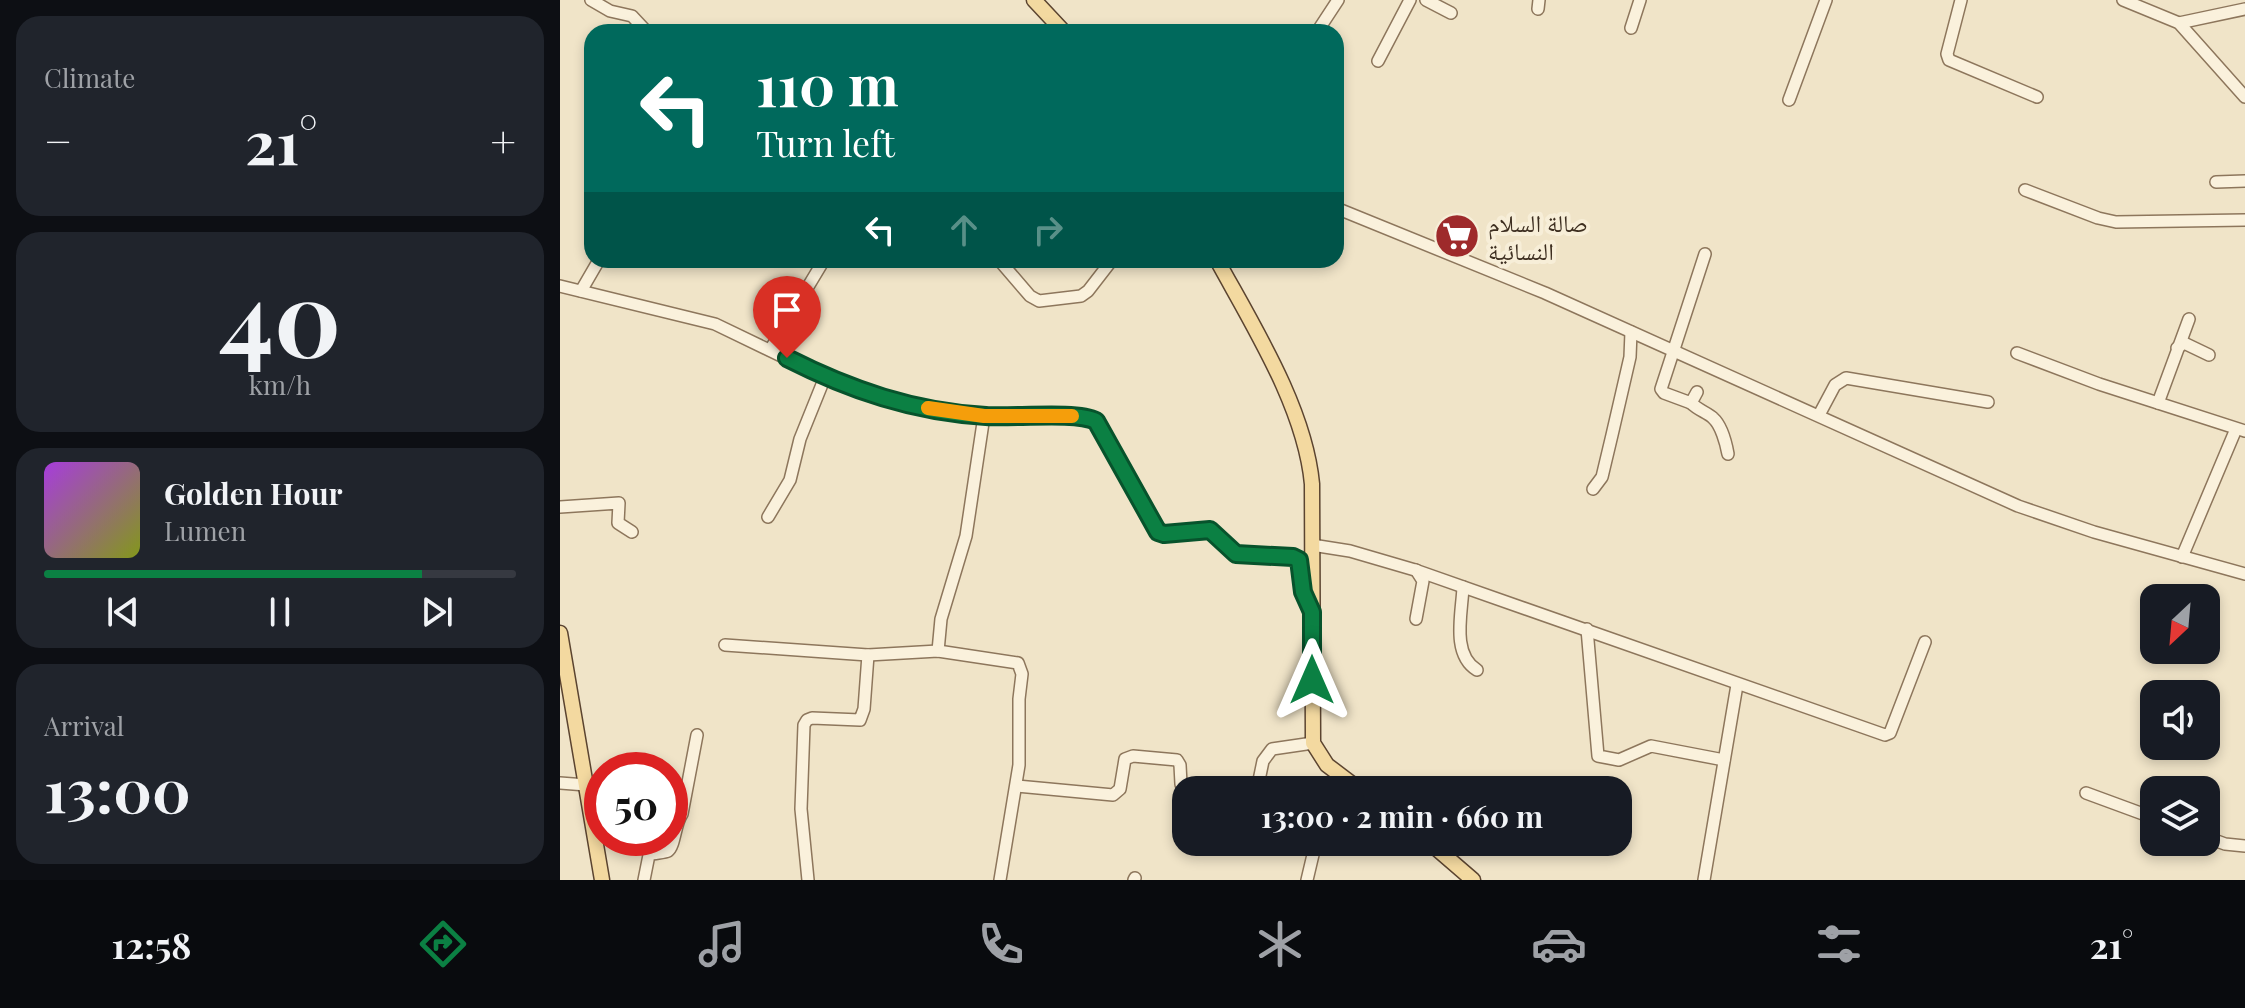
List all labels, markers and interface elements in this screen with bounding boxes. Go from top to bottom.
text: 110 m [756,46,899,121]
icon: left [624,56,728,160]
text: Climate [44,60,135,95]
text: 21° [245,100,318,180]
text: − [44,110,72,169]
text: + [490,110,516,169]
text: Turn left [756,118,895,166]
place label: صالة السلام النسائية [1488,206,1588,266]
icon: left [858,208,902,252]
icon: ahead [942,208,986,252]
icon: right [1026,208,1070,252]
supermarket icon: صالة السلام النسائية [1433,212,1481,260]
text: 40 [219,245,341,384]
pin [753,276,821,358]
icon: arrive [765,288,809,332]
text: km/h [249,367,311,402]
text: Golden Hour [164,473,343,513]
text: Lumen [164,513,246,548]
north arrow [2140,584,2220,664]
map controls [2140,584,2220,856]
icon: previous [101,590,145,634]
icon: pause [258,590,302,634]
icon: next [415,590,459,634]
position arrow [1270,638,1354,722]
button: sound [2140,680,2220,760]
text: Arrival [44,708,124,743]
text: 13:00 [44,748,191,828]
speed limit sign: 50 [584,752,688,856]
button: layers [2140,776,2220,856]
text: 13:00 · 2 min · 660 m [1261,796,1543,836]
icon: directions [415,916,471,972]
icon: music [694,916,750,972]
icon: phone [973,916,1029,972]
icon: climate [1252,916,1308,972]
icon: car [1531,916,1587,972]
icon: filters [1811,916,1867,972]
text: 12:58 [112,920,191,968]
text: 21° [2090,920,2133,968]

